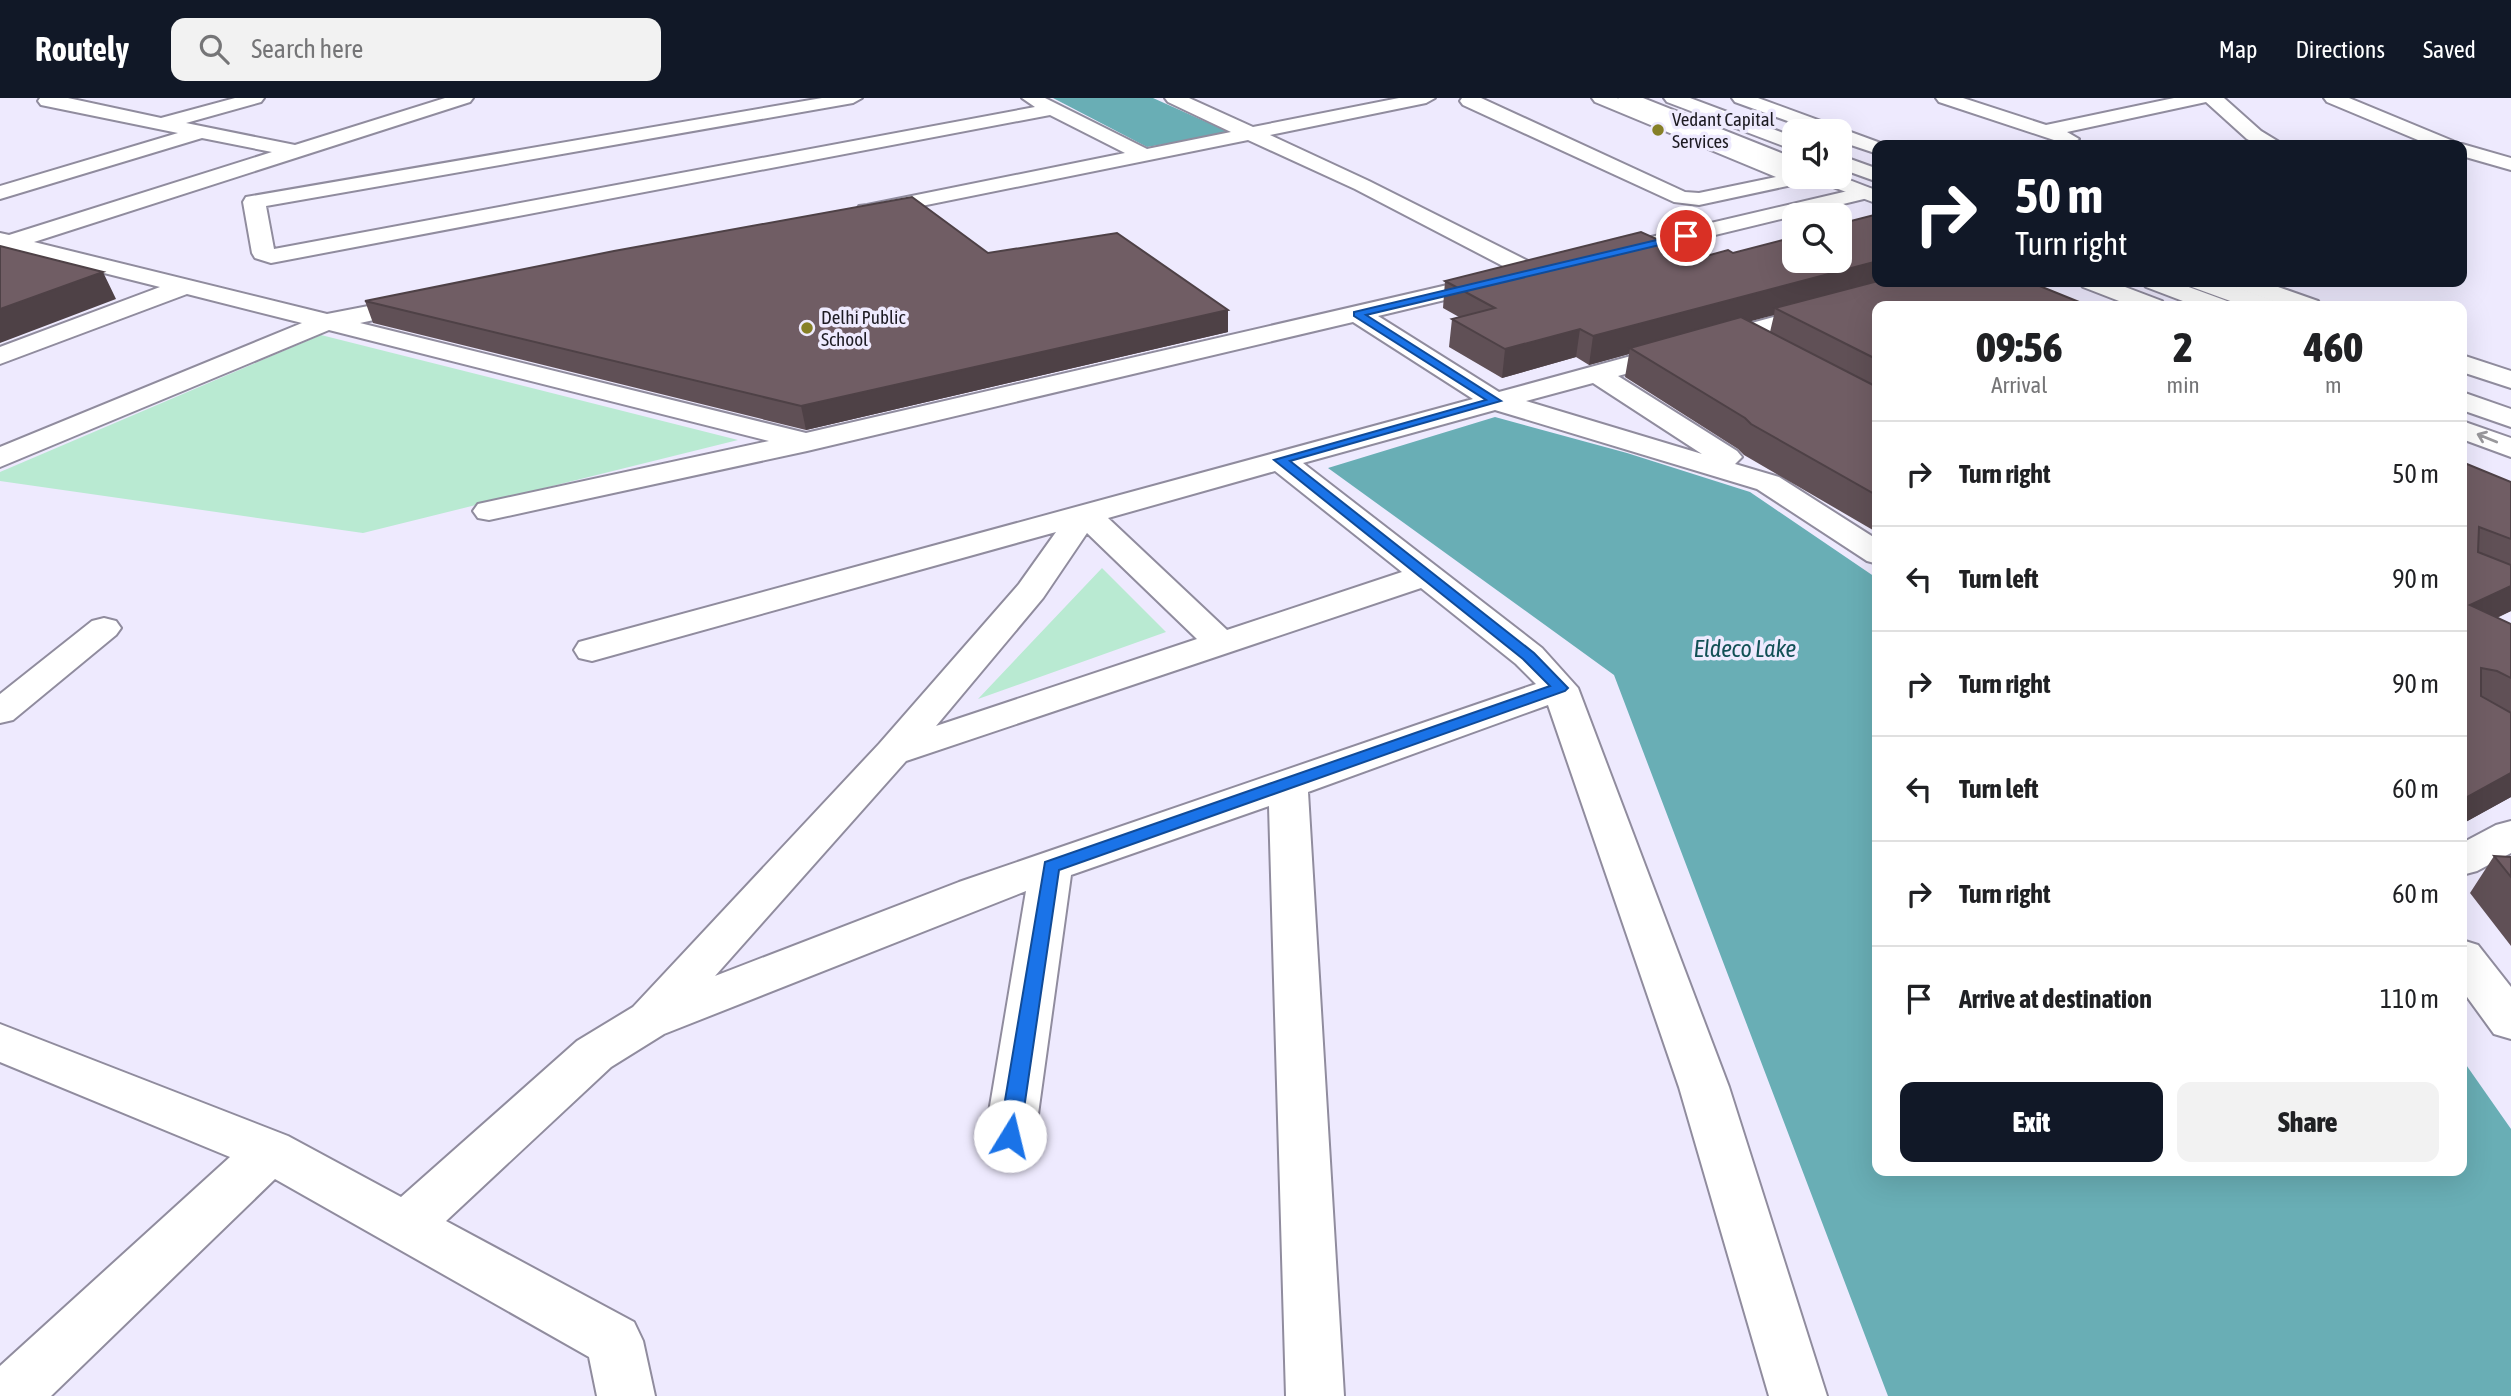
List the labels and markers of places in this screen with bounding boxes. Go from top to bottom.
place label: Vedant Capital Services [1672,108,1775,152]
marker: Vedant Capital Services [1650,122,1666,138]
pin [1656,206,1716,266]
place label: Delhi Public School [821,306,906,350]
marker: Delhi Public School [799,320,815,336]

